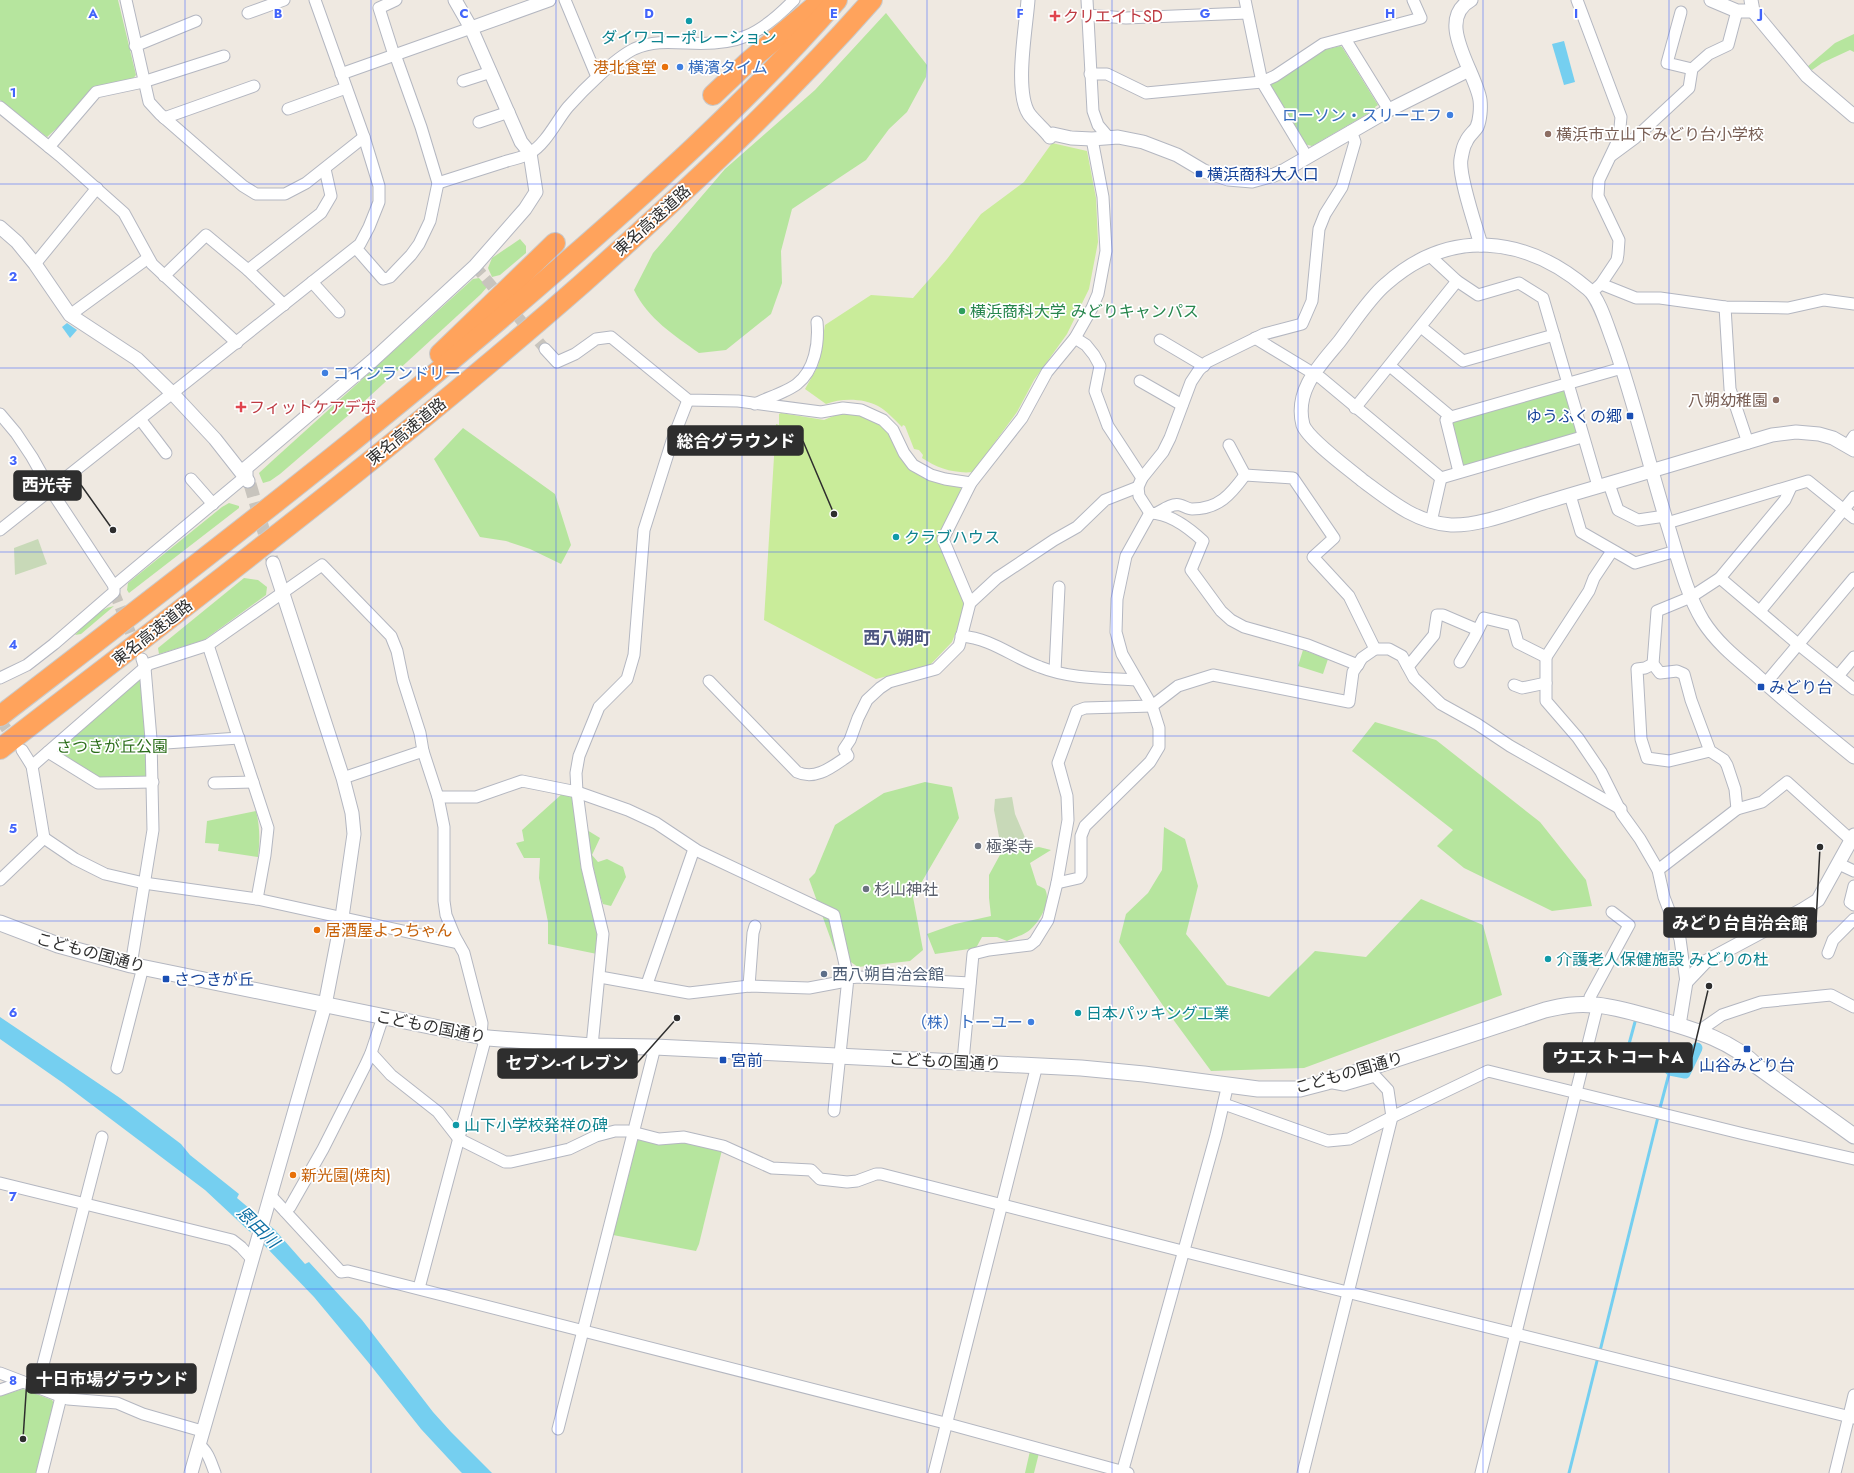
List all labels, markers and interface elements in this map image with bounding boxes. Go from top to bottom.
text: A [87,4,98,23]
text: B [274,4,283,23]
text: C [459,4,469,23]
text: D [644,4,654,23]
text: E [830,4,838,23]
text: F [1016,4,1024,23]
text: G [1200,4,1211,23]
text: H [1385,4,1395,23]
text: I [1574,4,1578,23]
text: J [1756,4,1763,23]
place label: クリエイトSD [1063,5,1163,28]
marker: クリエイトSD [1050,11,1060,21]
marker: ダイワコーポレーション [684,16,694,26]
place label: ダイワコーポレーション [601,26,777,49]
place label: 港北食堂 [593,56,657,79]
place label: 横濱タイム [688,56,768,79]
marker: 港北食堂 [660,62,670,72]
marker: 横濱タイム [675,62,685,72]
text: 1 [10,83,16,102]
place label: ローソン・スリーエフ [1282,104,1442,127]
marker: ローソン・スリーエフ [1445,110,1455,120]
place label: 横浜市立山下みどり台小学校 [1556,123,1764,146]
marker: 横浜市立山下みどり台小学校 [1543,129,1553,139]
place label: 横浜商科大入口 [1207,163,1319,186]
marker: 横浜商科大入口 [1194,169,1204,179]
street label: 東名高速道路 [609,180,696,261]
text: 2 [9,267,17,286]
place label: 横浜商科大学 みどりキャンパス [970,300,1199,323]
marker: 横浜商科大学 みどりキャンパス [957,306,967,316]
place label: コインランドリー [333,362,461,385]
marker: コインランドリー [320,368,330,378]
place label: 八朔幼稚園 [1688,389,1768,412]
street label: 東名高速道路 [362,392,451,471]
marker: 八朔幼稚園 [1771,395,1781,405]
place label: フィットケアデポ [249,396,377,419]
marker: フィットケアデポ [236,402,246,412]
place label: ゆうふくの郷 [1526,405,1622,428]
marker: ゆうふくの郷 [1625,411,1635,421]
callout: 総合グラウンド [668,426,803,455]
text: 総合グラウンド [677,429,796,453]
text: 3 [9,451,17,470]
callout: 西光寺 [14,471,81,500]
text: 西光寺 [22,473,73,497]
place label: クラブハウス [904,526,1000,549]
marker: クラブハウス [891,532,901,542]
street label: 東名高速道路 [107,594,197,671]
district label: 西八朔町 [863,626,931,650]
text: 4 [8,635,18,654]
place label: みどり台 [1769,676,1833,699]
marker: みどり台 [1756,682,1766,692]
park label: さつきが丘公園 [56,735,168,758]
text: 5 [9,819,17,838]
place label: 極楽寺 [986,835,1034,858]
marker: 極楽寺 [973,841,983,851]
place label: 杉山神社 [874,878,938,901]
marker: 杉山神社 [861,884,871,894]
callout: みどり台自治会館 [1664,908,1816,937]
text: みどり台自治会館 [1672,911,1808,935]
place label: 居酒屋よっちゃん [325,919,453,942]
marker: 居酒屋よっちゃん [312,925,322,935]
street label: こどもの国通り [34,927,148,978]
place label: 介護老人保健施設 みどりの杜 [1556,948,1769,971]
marker: 介護老人保健施設 みどりの杜 [1543,954,1553,964]
place label: 西八朔自治会館 [832,963,944,986]
place label: さつきが丘 [174,968,254,991]
marker: 西八朔自治会館 [819,969,829,979]
marker: さつきが丘 [161,974,171,984]
place label: 日本パッキング工業 [1086,1002,1230,1025]
text: 6 [9,1003,18,1022]
street label: こどもの国通り [374,1005,488,1048]
marker: 日本パッキング工業 [1073,1008,1083,1018]
place label: （株）トーユー [911,1011,1023,1034]
marker: （株）トーユー [1026,1017,1036,1027]
callout: ウエストコートA [1544,1043,1692,1072]
marker: 山谷みどり台 [1742,1044,1752,1054]
text: ウエストコートA [1552,1045,1684,1069]
street label: こどもの国通り [1292,1046,1406,1099]
street label: こどもの国通り [888,1047,1002,1076]
callout: セブン-イレブン [498,1049,637,1078]
place label: 宮前 [731,1049,763,1072]
text: セブン-イレブン [506,1051,628,1075]
place label: 山谷みどり台 [1699,1054,1795,1077]
marker: 宮前 [718,1055,728,1065]
place label: 山下小学校発祥の碑 [464,1114,608,1137]
marker: 山下小学校発祥の碑 [451,1120,461,1130]
place label: 新光園(焼肉) [301,1164,391,1187]
marker: 新光園(焼肉) [288,1170,298,1180]
text: 7 [9,1187,17,1206]
water label: 恩田川 [231,1201,286,1255]
callout: 十日市場グラウンド [27,1364,196,1393]
text: 十日市場グラウンド [36,1367,189,1391]
text: 8 [9,1371,17,1390]

